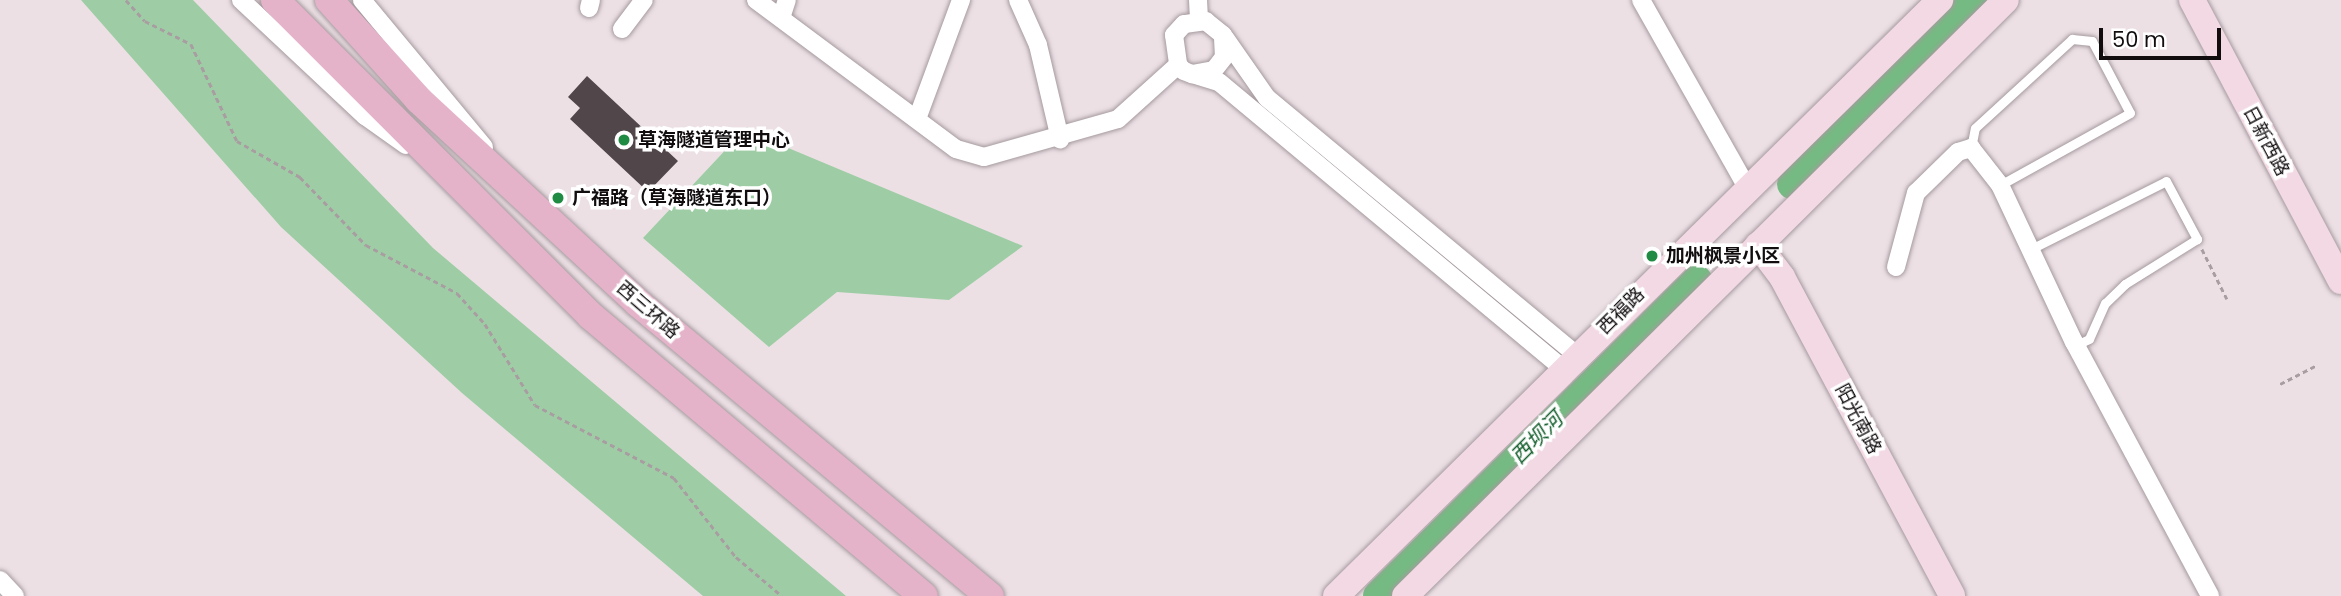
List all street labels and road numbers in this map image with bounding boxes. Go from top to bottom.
street label: 日新西路 [2238,102,2294,180]
street label: 西三环路 [612,276,684,344]
street label: 西福路 [1593,283,1649,339]
street label: 阳光南路 [1830,380,1886,458]

